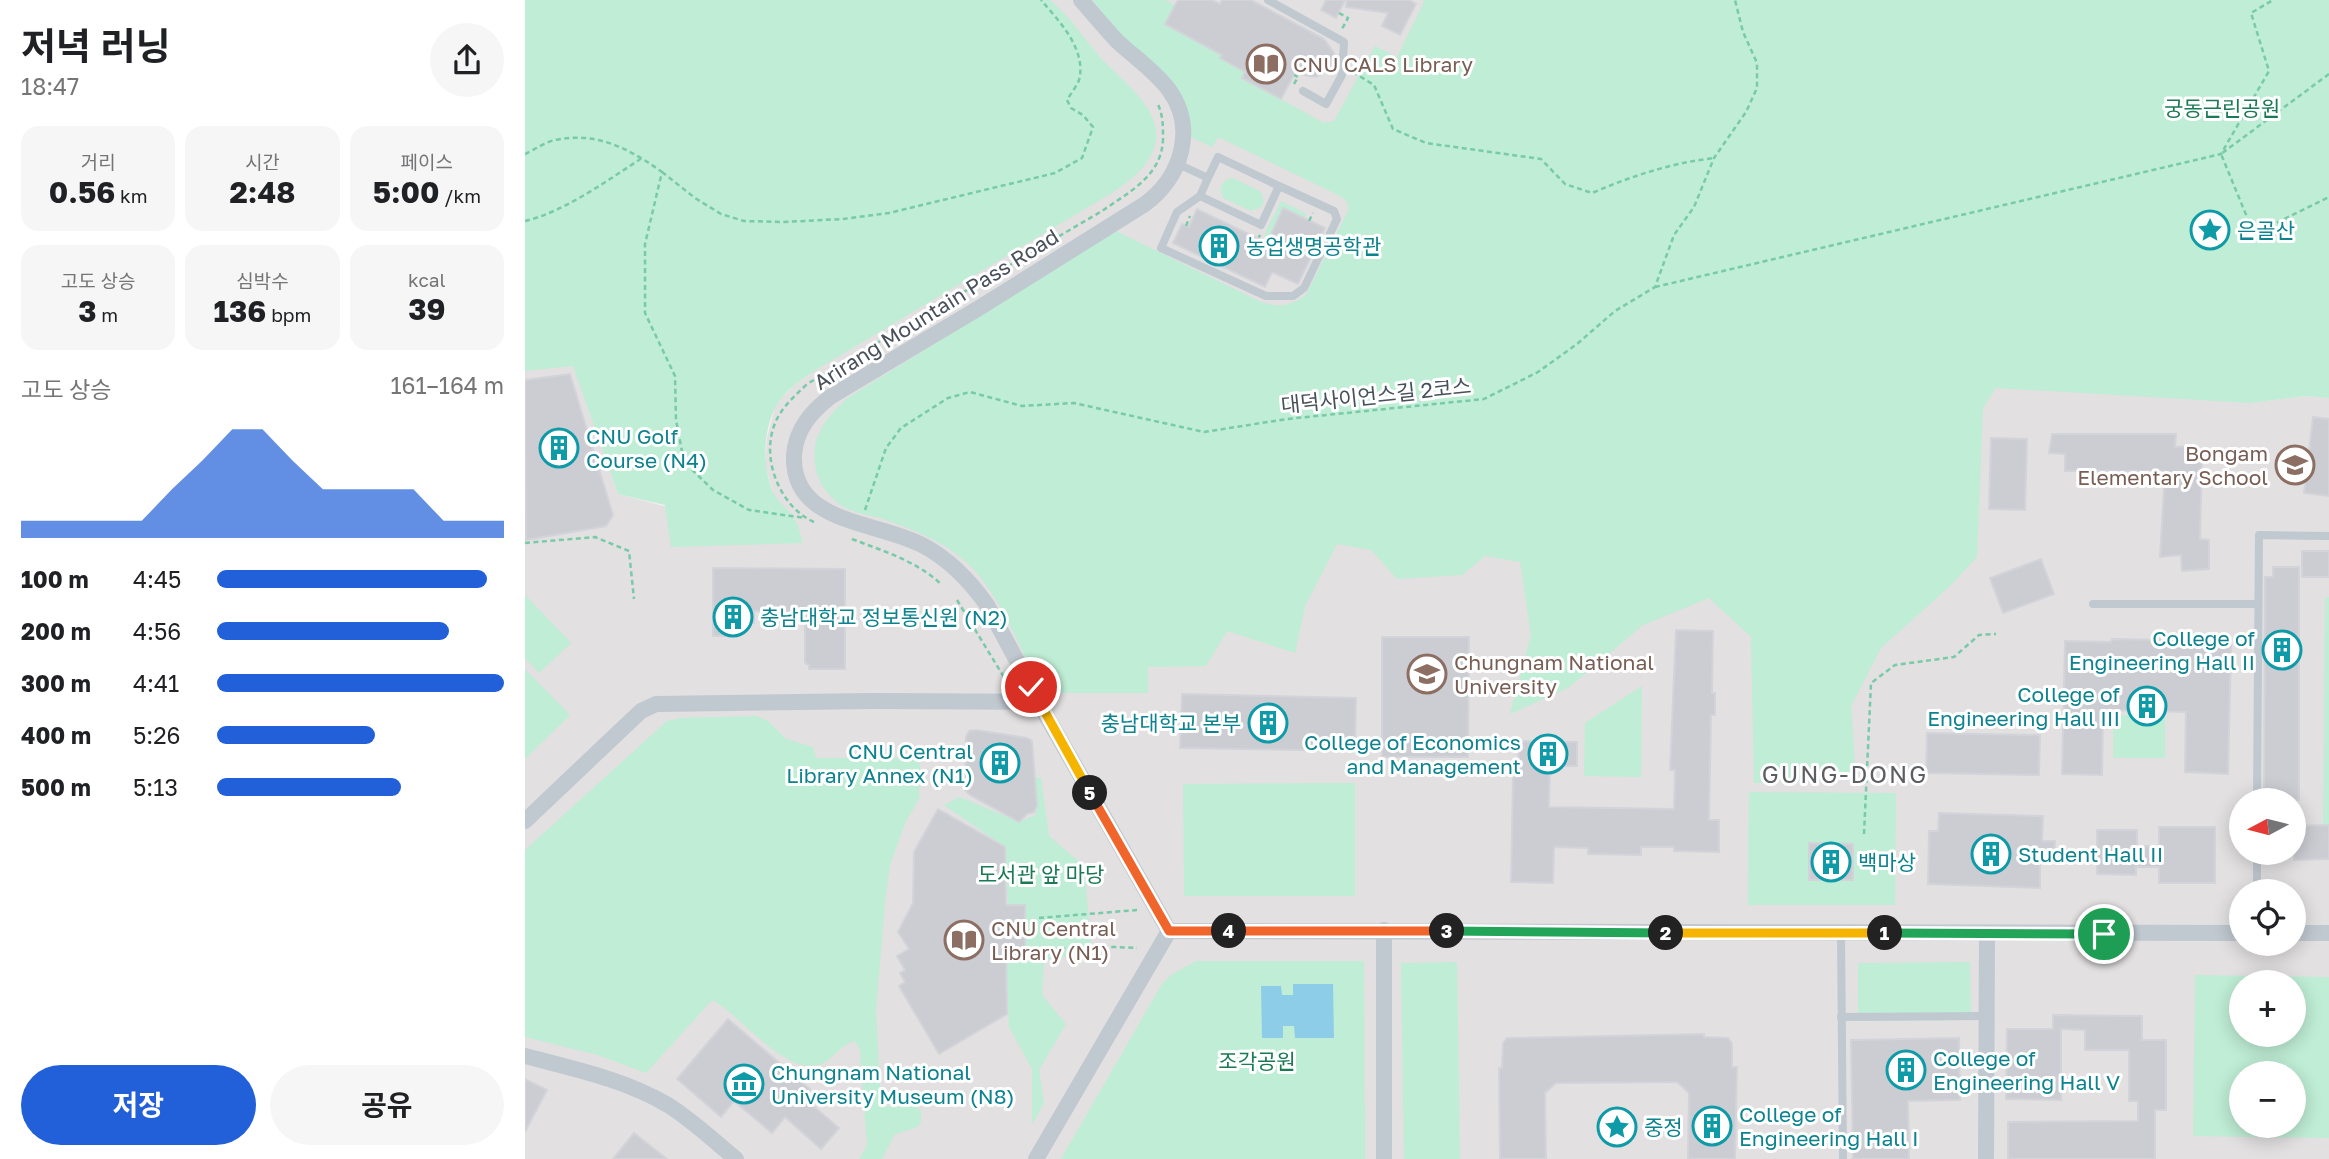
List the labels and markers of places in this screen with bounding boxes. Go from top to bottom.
library icon: CNU CALS Library [1245,43,1287,85]
place label: CNU CALS Library [1293,51,1473,77]
place icon: 은골산 [2189,209,2231,251]
place label: 은골산 [2237,217,2295,243]
building icon: 농업생명공학관 [1198,225,1240,267]
place label: 농업생명공학관 [1246,233,1381,259]
place label: CNU Golf Course (N4) [586,423,707,473]
building icon: CNU Golf Course (N4) [538,427,580,469]
place label: Bongam Elementary School [2077,440,2268,490]
school or university icon: Bongam Elementary School [2274,444,2316,486]
building icon: 충남대학교 정보통신원 (N2) [712,596,754,638]
place label: 충남대학교 정보통신원 (N2) [760,604,1008,630]
place label: College of Engineering Hall II [2069,625,2255,675]
building icon: College of Engineering Hall II [2261,629,2303,671]
place label: Chungnam National University [1454,649,1654,699]
school or university icon: Chungnam National University [1406,653,1448,695]
pin [1001,657,1061,717]
place label: College of Engineering Hall III [1927,681,2120,731]
building icon: College of Engineering Hall III [2126,685,2168,727]
building icon: 충남대학교 본부 [1247,702,1289,744]
place label: 충남대학교 본부 [1101,710,1241,736]
place label: College of Economics and Management [1304,729,1521,779]
building icon: College of Economics and Management [1527,733,1569,775]
place label: CNU Central Library Annex (N1) [786,738,973,788]
building icon: CNU Central Library Annex (N1) [979,742,1021,784]
pin: 5 [1073,776,1107,810]
building icon: Student Hall II [1970,833,2012,875]
building icon: 백마상 [1810,841,1852,883]
place label: Student Hall II [2018,841,2163,867]
place label: 백마상 [1858,849,1916,875]
pin [2074,904,2134,964]
pin: 4 [1211,914,1247,948]
pin: 3 [1429,914,1465,948]
place label: CNU Central Library (N1) [991,915,1116,965]
pin: 2 [1649,916,1683,950]
pin: 1 [1867,916,1903,950]
library icon: CNU Central Library (N1) [943,919,985,961]
place label: College of Engineering Hall V [1933,1045,2120,1095]
building icon: College of Engineering Hall V [1885,1049,1927,1091]
place label: Chungnam National University Museum (N8) [771,1059,1015,1109]
museum icon: Chungnam National University Museum (N8) [723,1063,765,1105]
place label: College of Engineering Hall I [1739,1101,1919,1151]
building icon: College of Engineering Hall I [1691,1105,1733,1147]
place icon: 중정 [1596,1106,1638,1148]
place label: 중정 [1644,1114,1683,1140]

